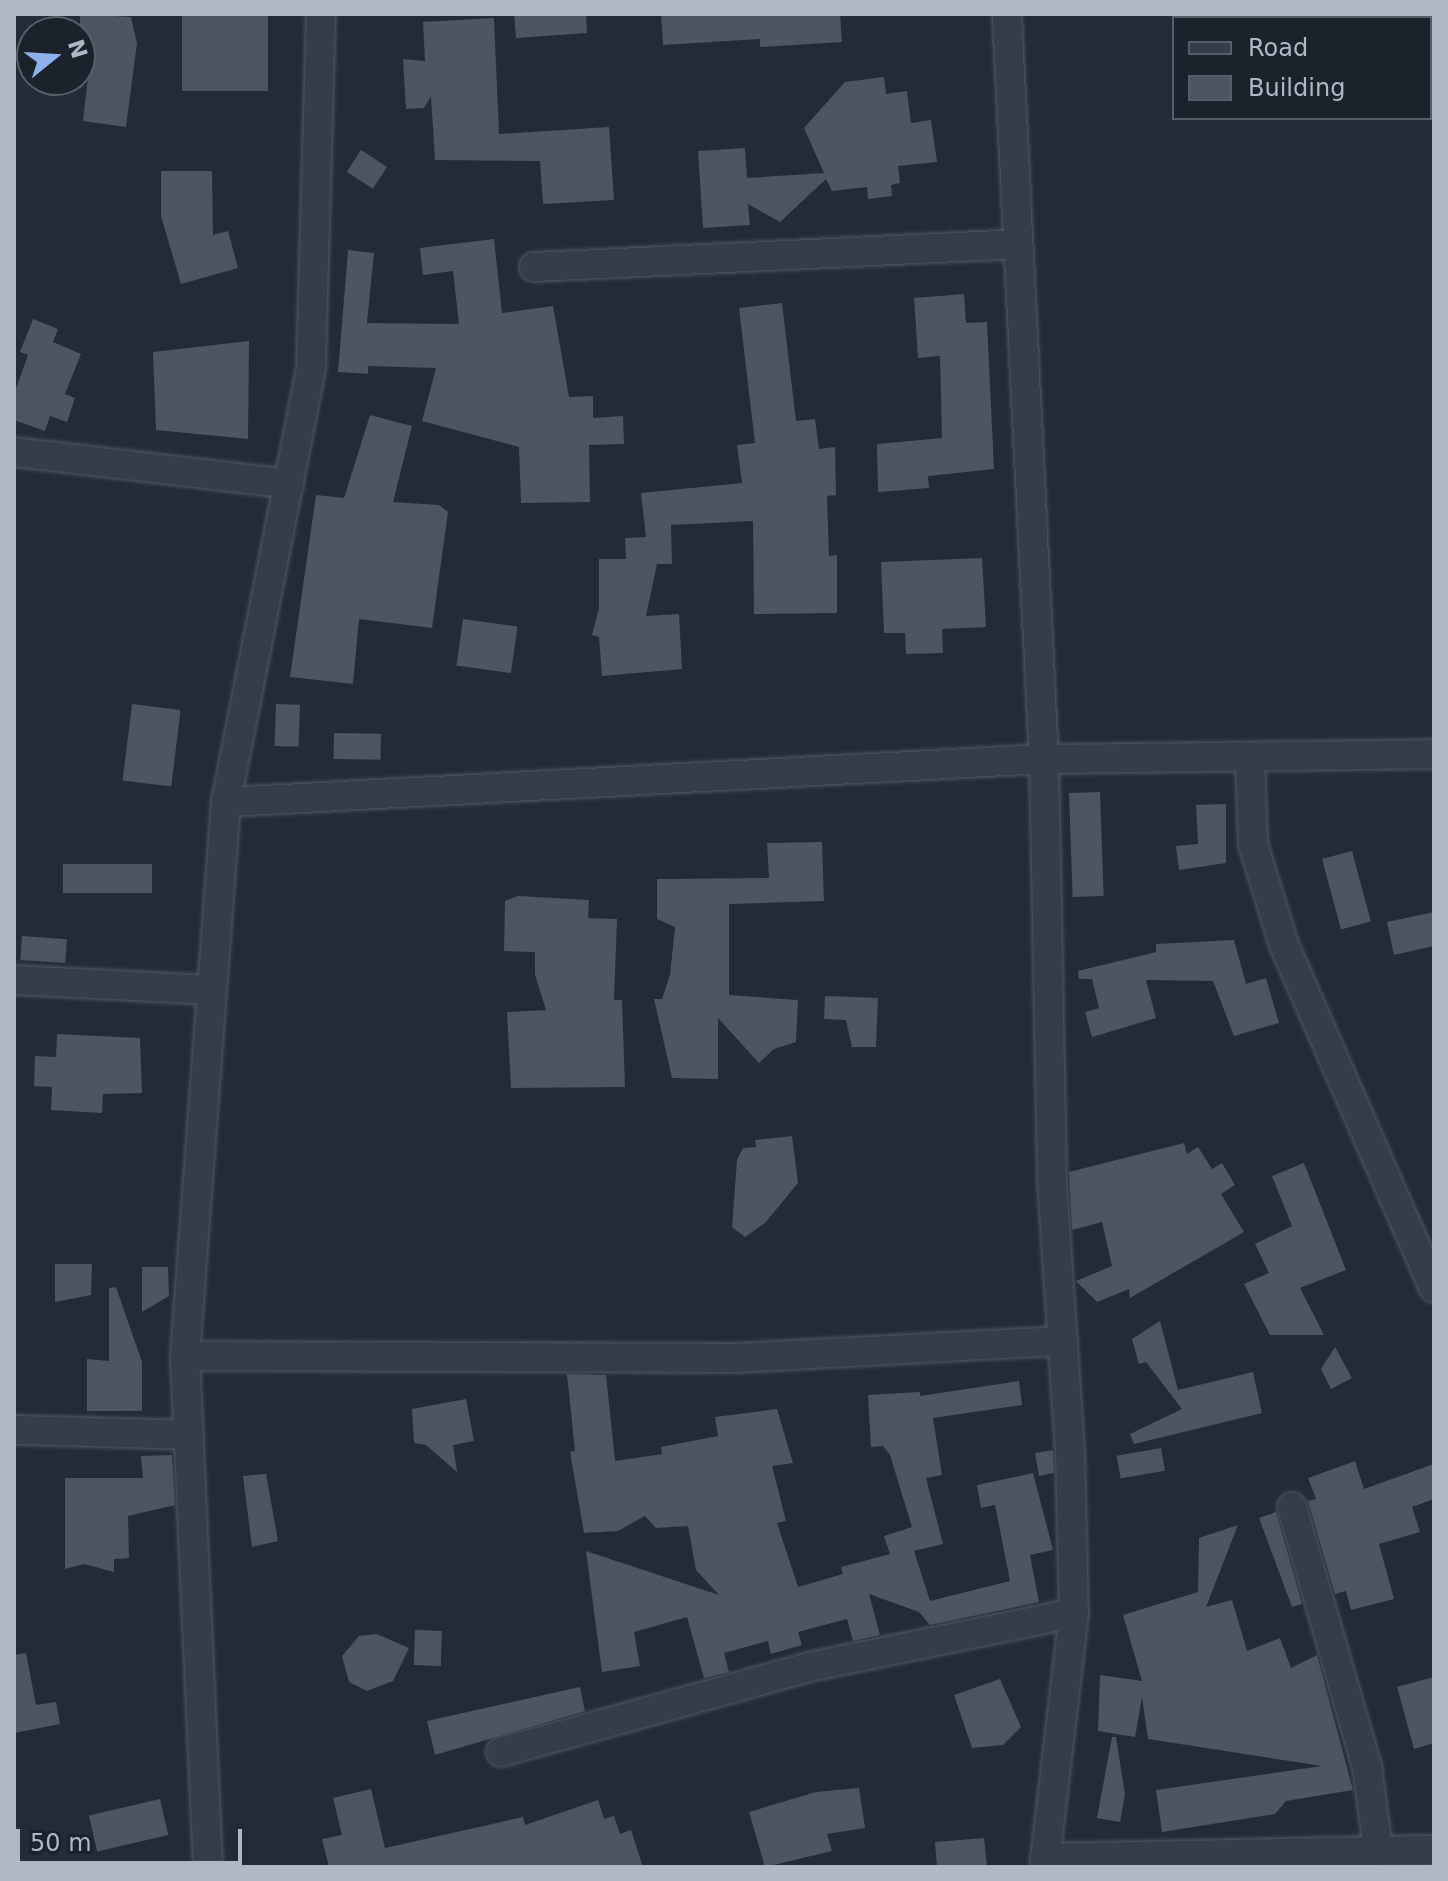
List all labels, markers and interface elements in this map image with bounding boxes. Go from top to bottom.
north arrow [16,16,96,96]
legend [1172,16,1432,120]
text: Road [1248,34,1308,62]
text: N [63,36,92,62]
text: Building [1248,74,1345,102]
scale bar [20,1813,246,1863]
text: 50 m [30,1829,92,1857]

